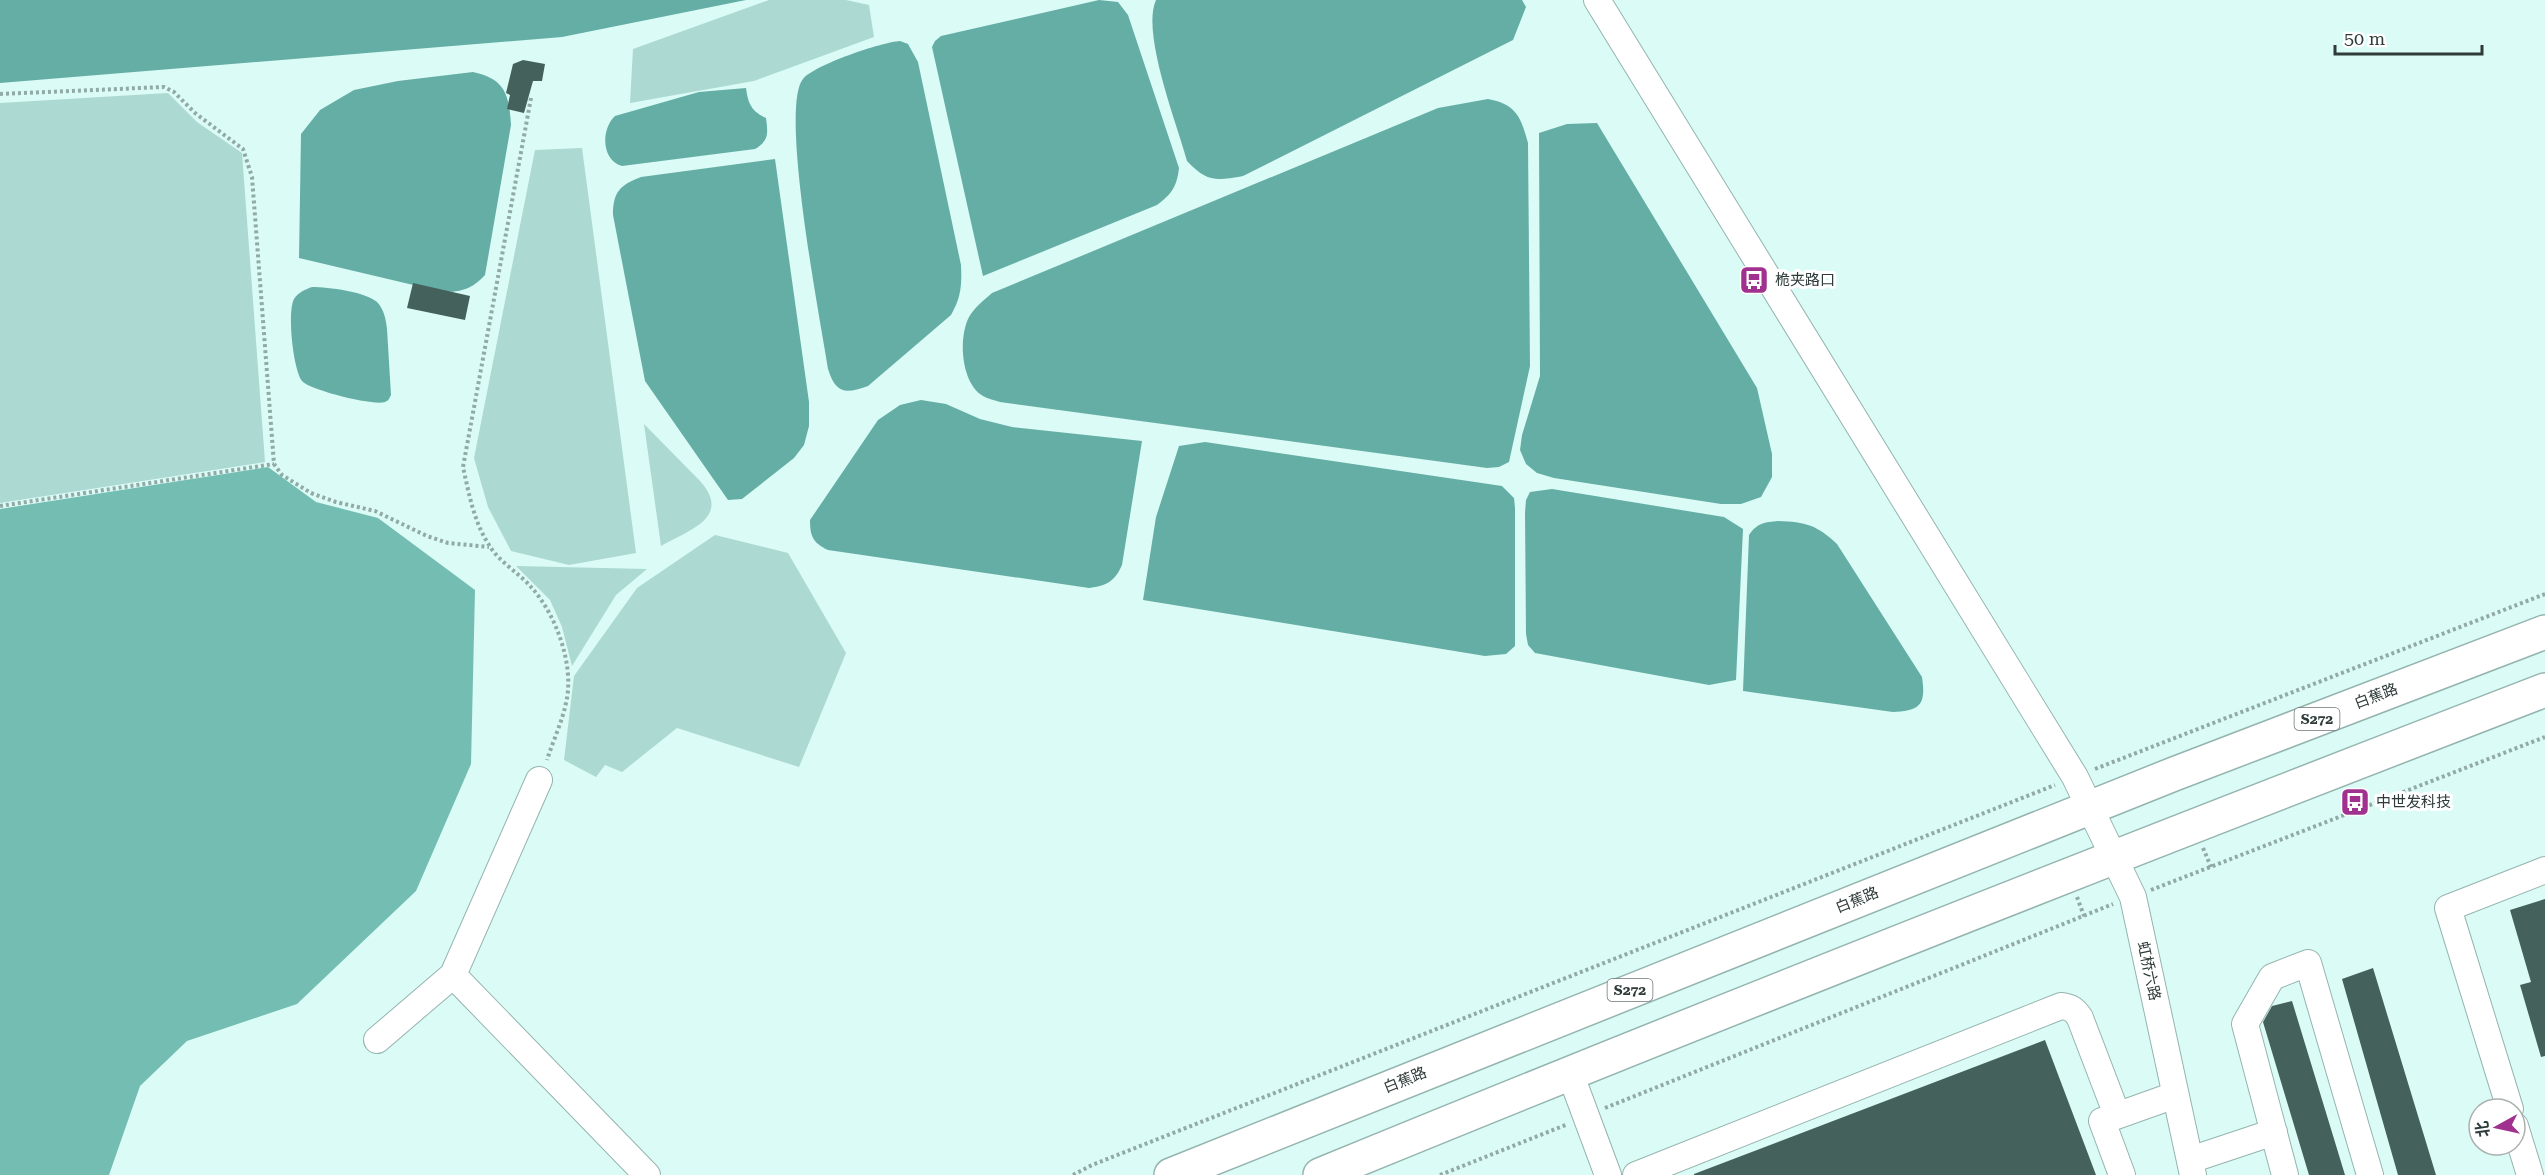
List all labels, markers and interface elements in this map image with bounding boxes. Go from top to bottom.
scale bar [2335,18,2482,56]
text: 50 m [2344,28,2385,49]
bus stop icon: 桅夹路口 [1738,264,1770,296]
place label: 桅夹路口 [1775,271,1835,289]
street label: 白蕉路 [2352,680,2400,712]
road number: S272 [2294,708,2340,730]
bus stop icon: 中世发科技 [2339,786,2371,818]
place label: 中世发科技 [2376,793,2451,811]
street label: 白蕉路 [1833,883,1881,917]
street label: 虹桥六路 [2134,940,2164,1002]
road number: S272 [1608,979,1652,1001]
street label: 白蕉路 [1381,1063,1429,1097]
north arrow [2467,1097,2527,1157]
text: 北 [2472,1120,2493,1138]

